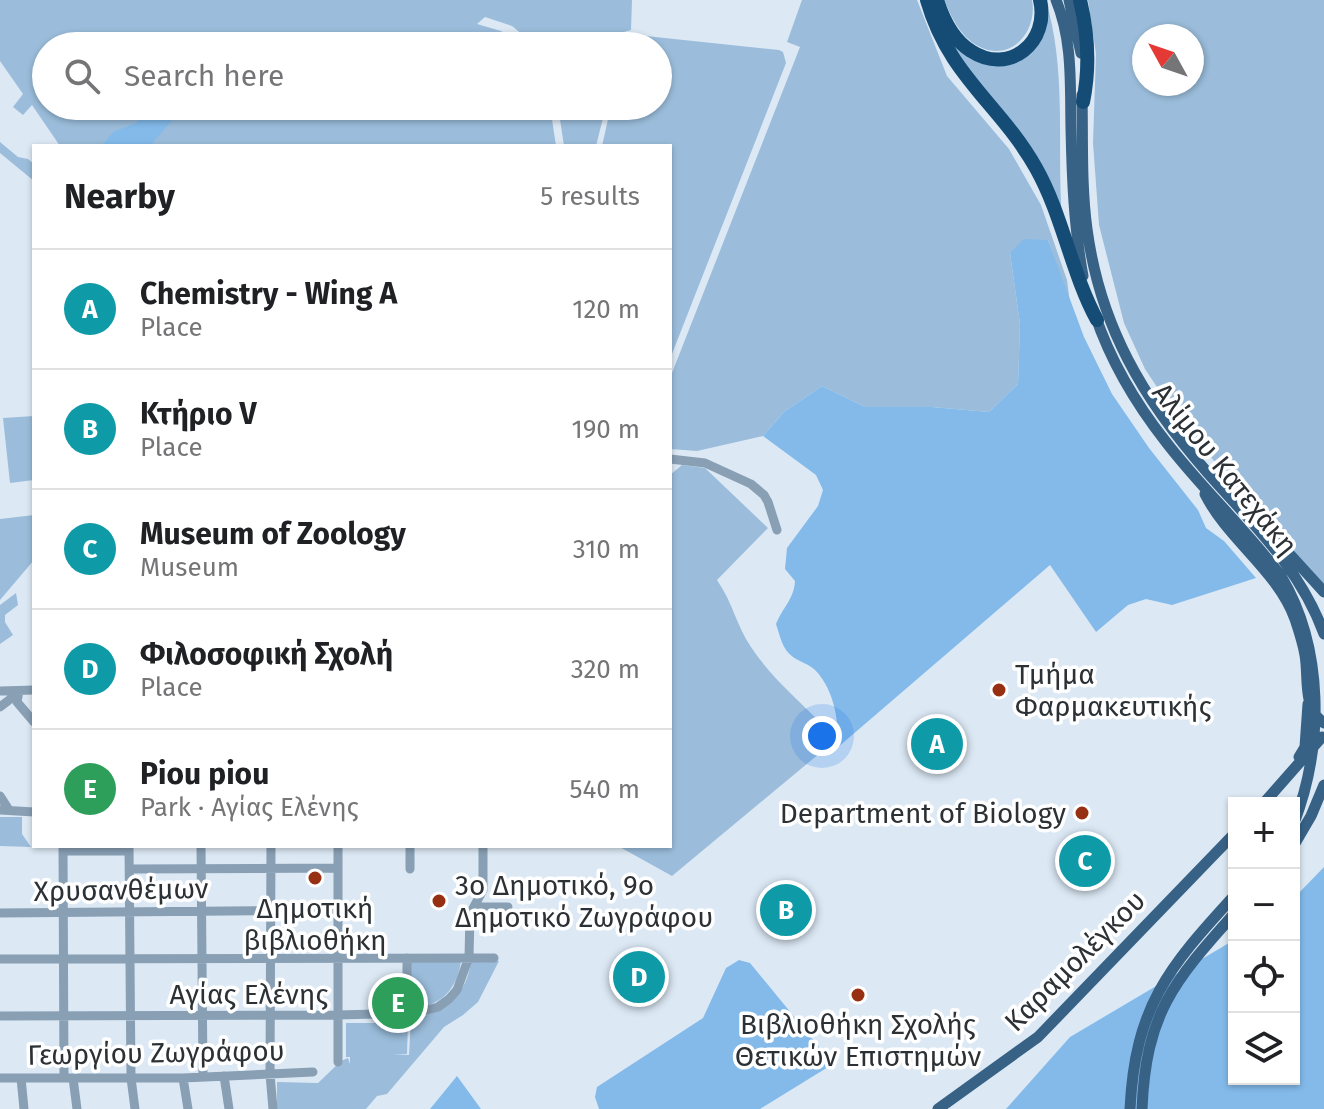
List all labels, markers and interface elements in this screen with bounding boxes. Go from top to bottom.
north arrow [1132,24,1204,96]
search box [32,32,672,120]
icon: search [60,54,104,98]
text: Search here [124,58,284,94]
text: Nearby [64,176,175,217]
text: 5 results [540,181,640,212]
text: Chemistry - Wing Α [140,276,397,312]
text: A [82,294,98,325]
text: 120 m [572,294,640,325]
text: Place [140,312,203,343]
street label: Αλίμου Κατεχάκη [1146,376,1304,562]
text: Κτήριο V [140,396,257,432]
text: B [82,414,98,445]
text: 190 m [571,414,640,445]
text: Place [140,432,203,463]
text: Museum of Zoology [140,516,406,552]
text: C [83,534,97,565]
text: 310 m [573,534,640,565]
text: Museum [140,552,239,583]
text: Φιλοσοφική Σχολή [140,636,393,672]
text: D [82,654,98,685]
text: 320 m [571,654,640,685]
place label: Τμήμα Φαρμακευτικής [1015,658,1212,723]
text: Place [140,672,203,703]
marker: Τμήμα Φαρμακευτικής [990,681,1008,699]
pin: A [911,714,963,774]
your location [802,716,842,756]
text: Piou piou [140,756,269,792]
text: E [83,774,97,805]
text: 540 m [569,774,640,805]
text: Park · Αγίας Ελένης [140,792,359,823]
place label: Department of Biology [780,797,1066,830]
map controls [1228,797,1300,1085]
button: + [1228,797,1300,869]
marker: Department of Biology [1073,804,1091,822]
pin: C [1059,831,1111,891]
marker: Δημοτική βιβλιοθήκη [306,869,324,887]
place label: 3ο Δημοτικό, 9ο Δημοτικό Ζωγράφου [455,869,713,934]
button: − [1228,869,1300,941]
street label: Χρυσανθέμων [33,872,209,908]
pin: B [760,880,812,940]
street label: Καραμολέγκου [998,884,1152,1038]
place label: Δημοτική βιβλιοθήκη [243,892,387,957]
marker: 3ο Δημοτικό, 9ο Δημοτικό Ζωγράφου [430,892,448,910]
button: locate [1228,941,1300,1013]
pin: D [613,947,665,1007]
pin: E [372,973,424,1033]
street label: Αγίας Ελένης [170,978,328,1011]
marker: Βιβλιοθήκη Σχολής Θετικών Επιστημών [849,986,867,1004]
place label: Βιβλιοθήκη Σχολής Θετικών Επιστημών [735,1008,982,1073]
button: layers [1228,1013,1300,1085]
street label: Γεωργίου Ζωγράφου [27,1034,285,1072]

